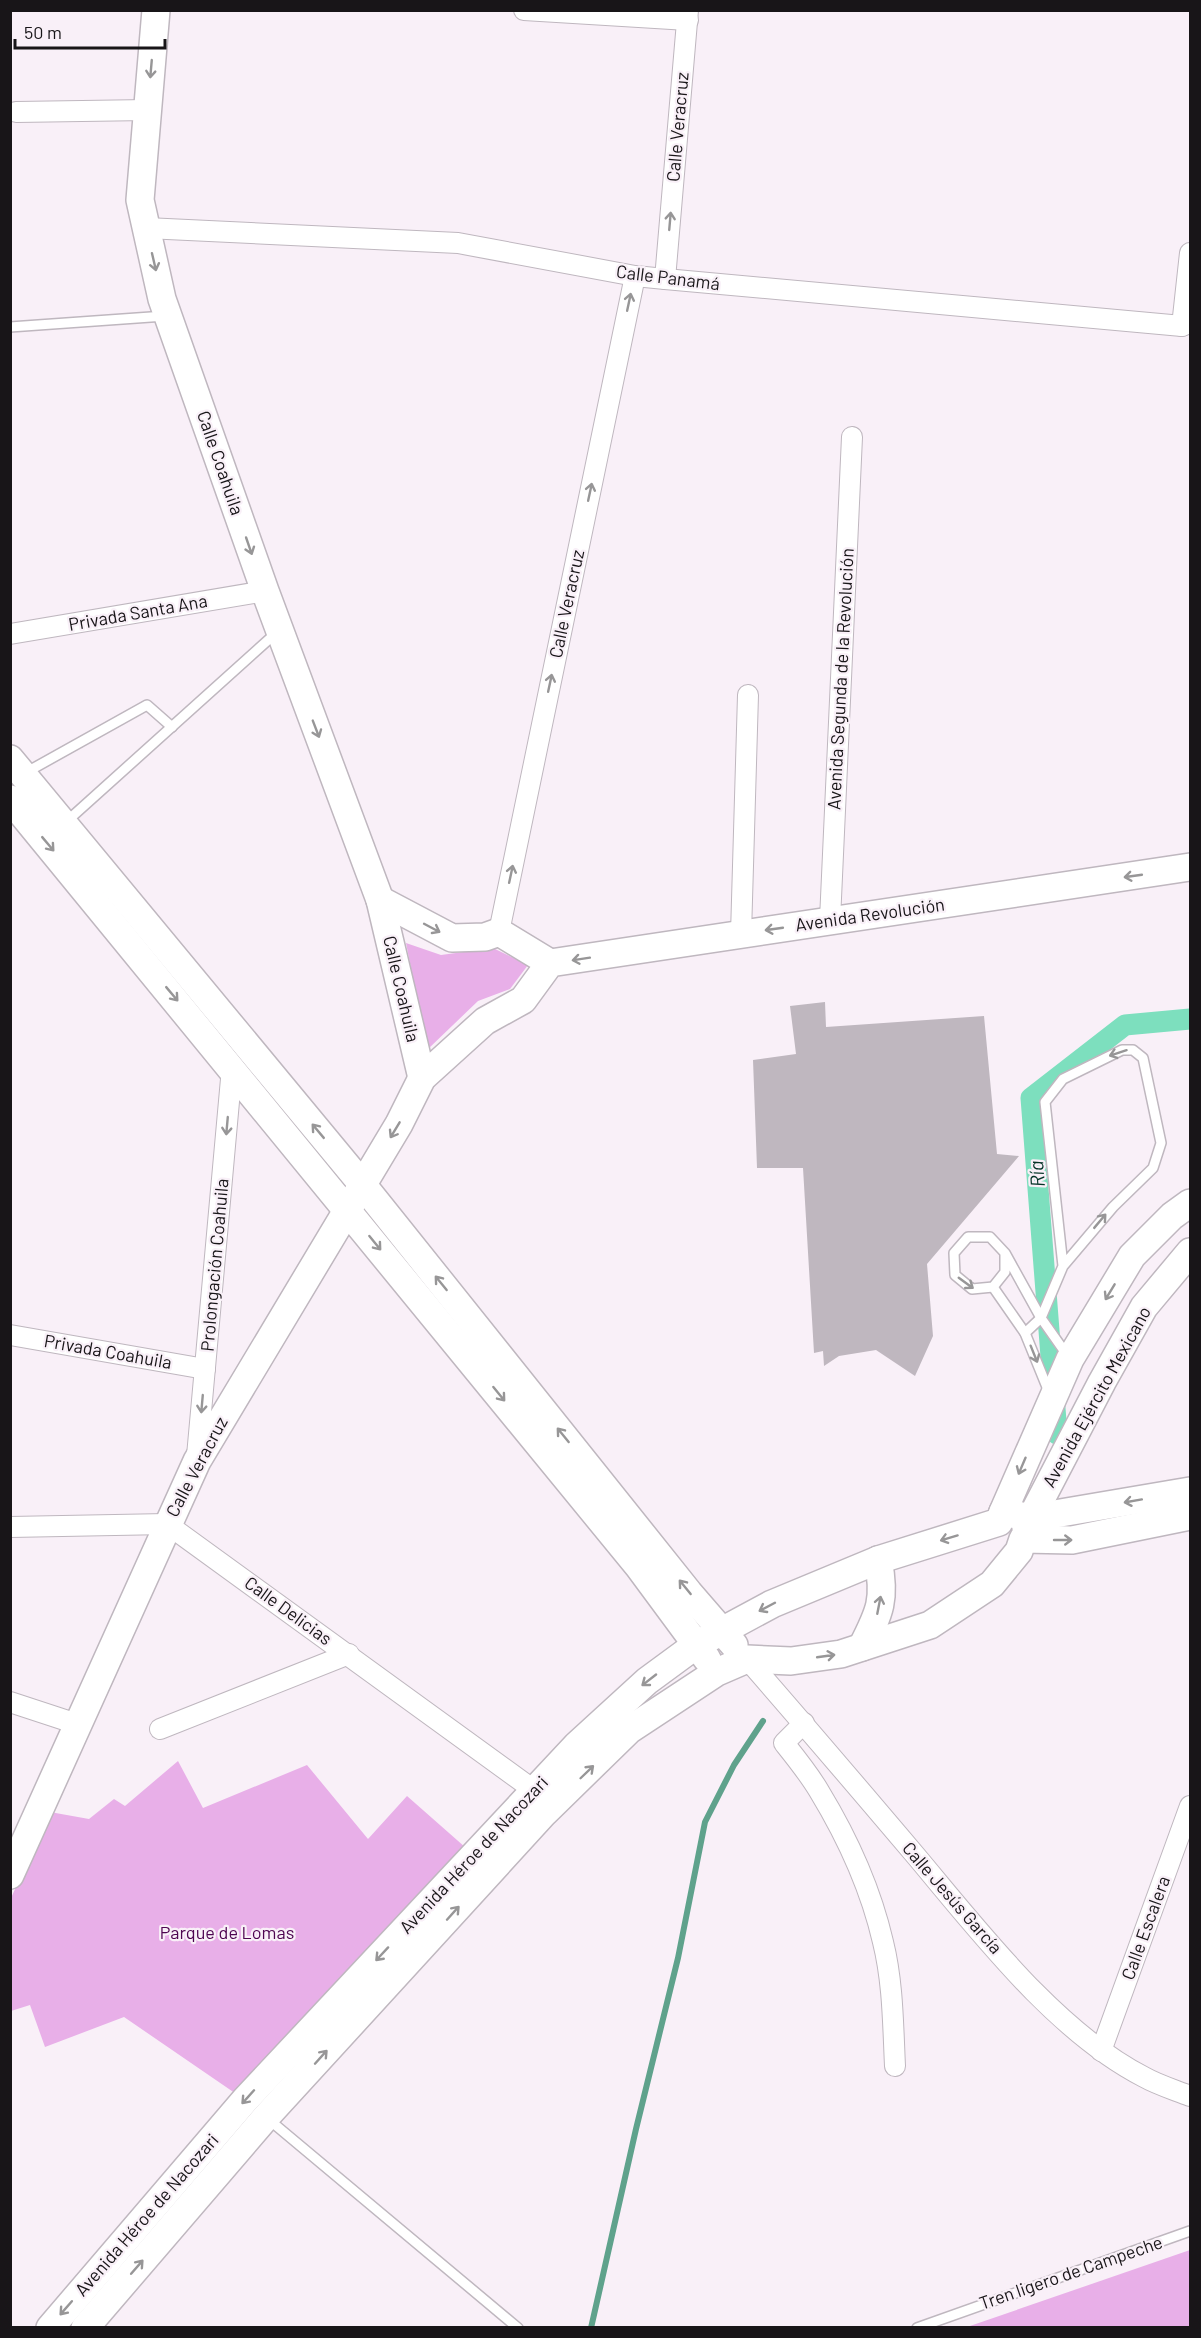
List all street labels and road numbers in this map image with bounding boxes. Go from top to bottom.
street label: Calle Veracruz [661,71,693,183]
street label: Calle Panamá [615,260,721,294]
street label: Calle Coahuila [193,408,249,518]
street label: Avenida Segunda de la Revolución [822,547,858,810]
street label: Calle Veracruz [544,548,588,660]
street label: Privada Santa Ana [67,589,209,635]
street label: Avenida Revolución [794,893,946,935]
street label: Calle Coahuila [379,933,425,1044]
street label: Prolongación Coahuila [195,1178,233,1352]
street label: Avenida Ejército Mexicano [1037,1302,1155,1491]
street label: Privada Coahuila [43,1329,174,1373]
street label: Calle Veracruz [161,1413,232,1520]
street label: Calle Delicias [241,1571,337,1649]
street label: Avenida Héroe de Nacozari [394,1771,552,1938]
street label: Calle Jesús García [898,1837,1007,1958]
street label: Calle Escalera [1116,1873,1174,1983]
street label: Avenida Héroe de Nacozari [70,2129,223,2300]
street label: Tren ligero de Campeche [976,2230,1165,2314]

